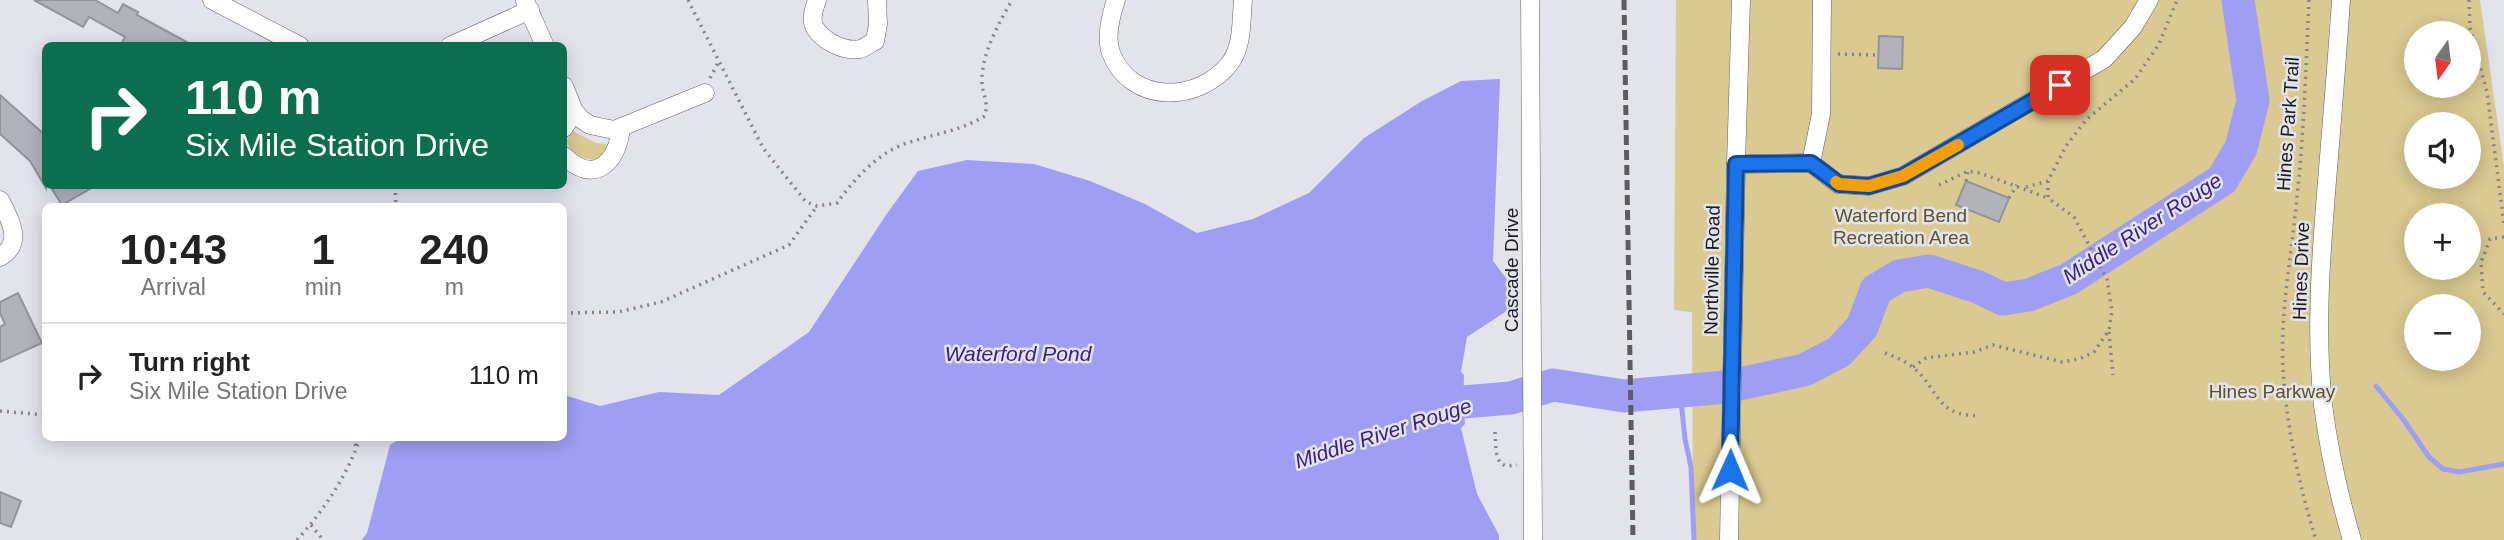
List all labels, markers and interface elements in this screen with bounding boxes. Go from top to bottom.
north arrow [2404,21,2482,98]
map controls [2404,21,2481,371]
pin [2030,55,2090,115]
street label: Hines Park Trail [2273,56,2303,192]
icon: arrive [2041,66,2079,104]
icon: right [70,70,161,161]
text: 110 m [185,70,321,124]
button: sound [2404,112,2481,189]
text: Six Mile Station Drive [185,127,489,163]
water label: Middle River Rouge [2058,168,2226,288]
button: + [2404,203,2481,280]
street label: Northville Road [1700,205,1724,335]
park label: Waterford Bend Recreation Area [1833,205,1970,248]
street label: Cascade Drive [1501,208,1522,332]
street label: Hines Drive [2289,222,2313,320]
text: 10:43 [120,226,227,273]
text: 1 [311,226,335,273]
text: 240 [419,226,489,273]
text: Arrival [141,274,206,300]
text: min [305,274,342,300]
text: m [445,274,464,300]
button: − [2404,294,2481,371]
water label: Waterford Pond [945,342,1093,365]
text: Turn right [129,347,250,377]
icon: right [70,357,108,395]
text: 110 m [469,360,539,390]
text: Six Mile Station Drive [129,378,348,404]
park label: Hines Parkway [2209,381,2336,402]
water label: Middle River Rouge [1292,394,1474,472]
position arrow [1693,433,1767,507]

